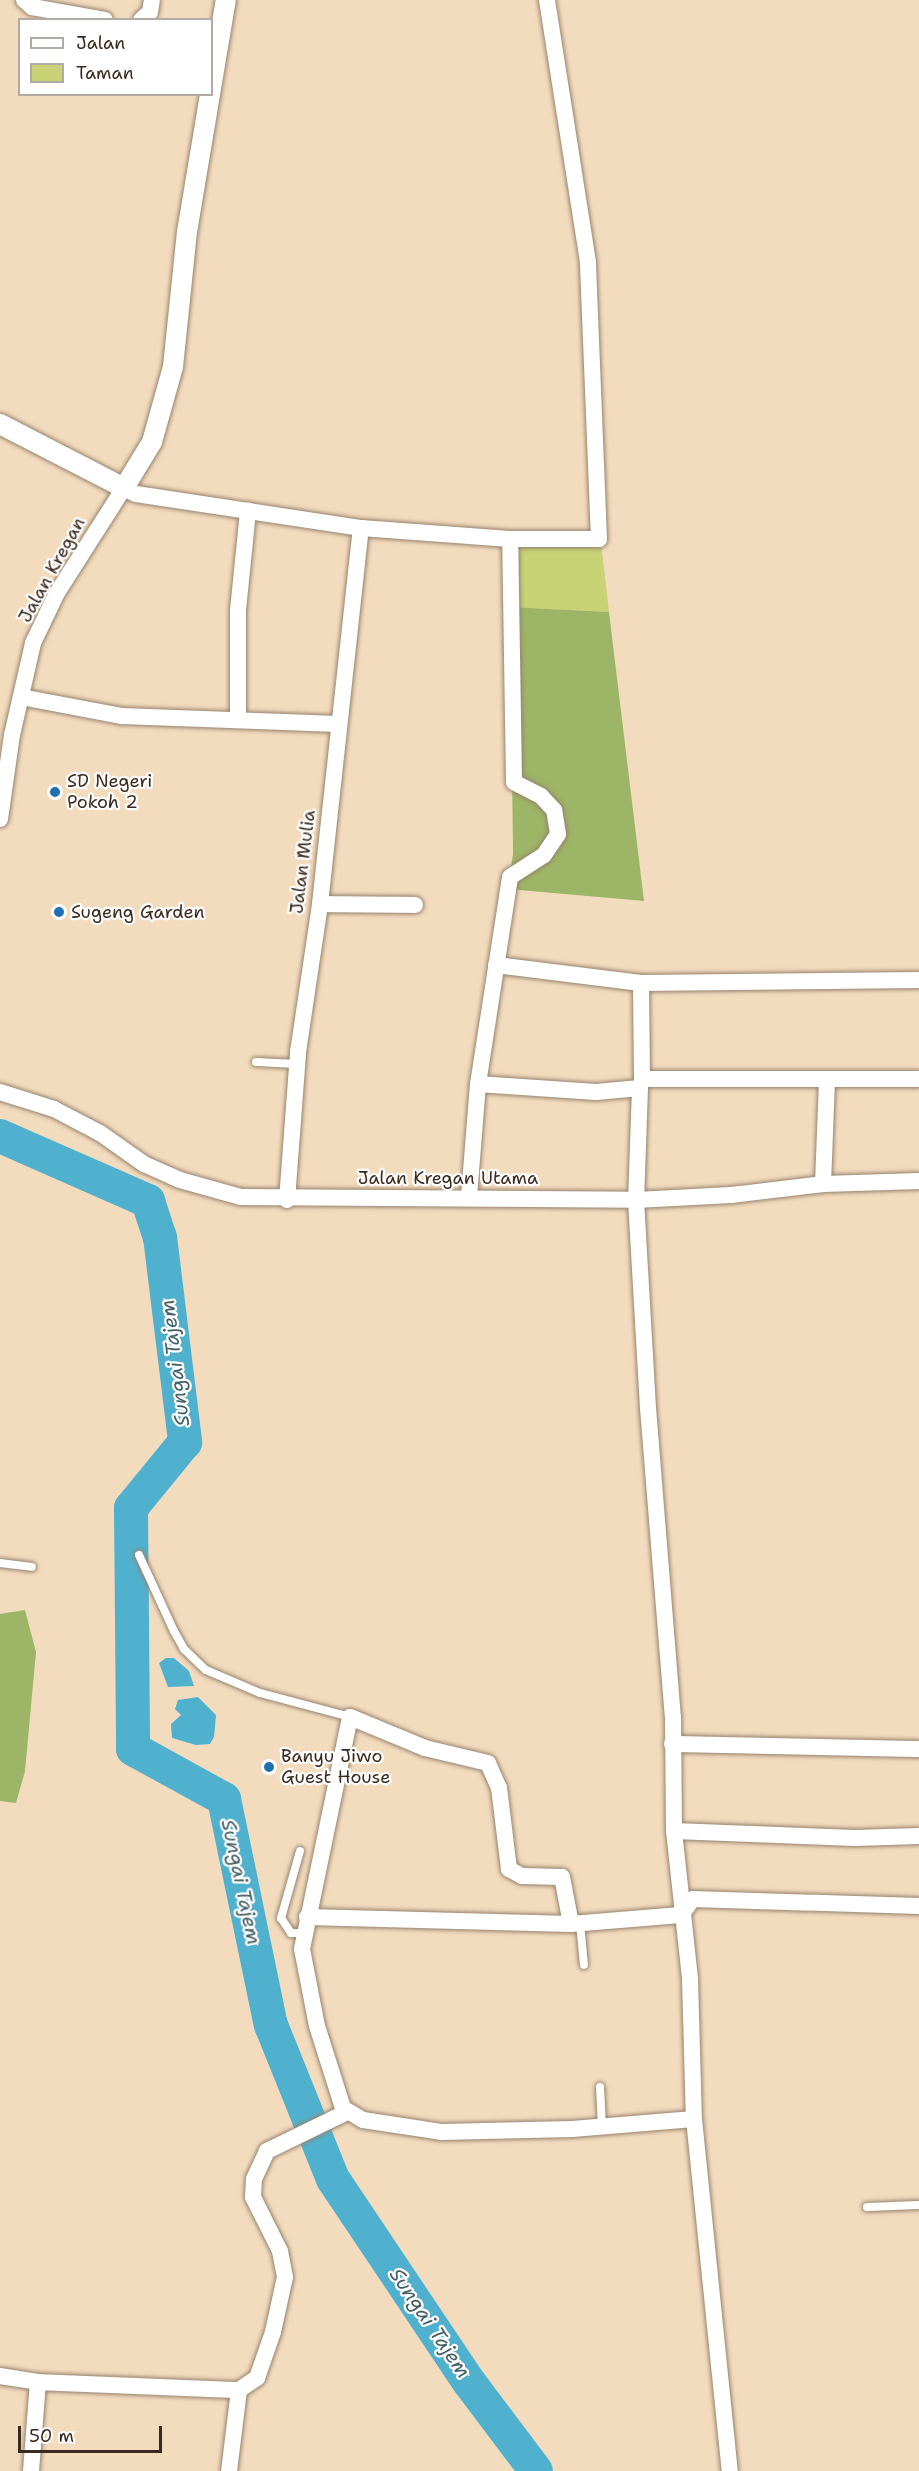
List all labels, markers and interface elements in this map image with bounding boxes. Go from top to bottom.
legend [18,18,213,96]
text: Jalan [76,31,125,55]
text: Taman [76,61,134,85]
street label: Jalan Kregan [14,514,90,626]
place label: SD Negeri Pokoh 2 [67,771,152,814]
marker: SD Negeri Pokoh 2 [48,785,62,799]
street label: Jalan Mulia [286,809,320,915]
place label: Sugeng Garden [71,901,205,923]
marker: Sugeng Garden [52,905,66,919]
street label: Jalan Kregan Utama [358,1167,538,1189]
water label: Sungai Tajem [155,1298,195,1428]
place label: Banyu Jiwo Guest House [281,1746,390,1788]
marker: Banyu Jiwo Guest House [262,1760,276,1774]
water label: Sungai Tajem [216,1817,266,1947]
water label: Sungai Tajem [384,2263,476,2383]
scale bar [21,2414,165,2452]
text: 50 m [29,2424,74,2448]

